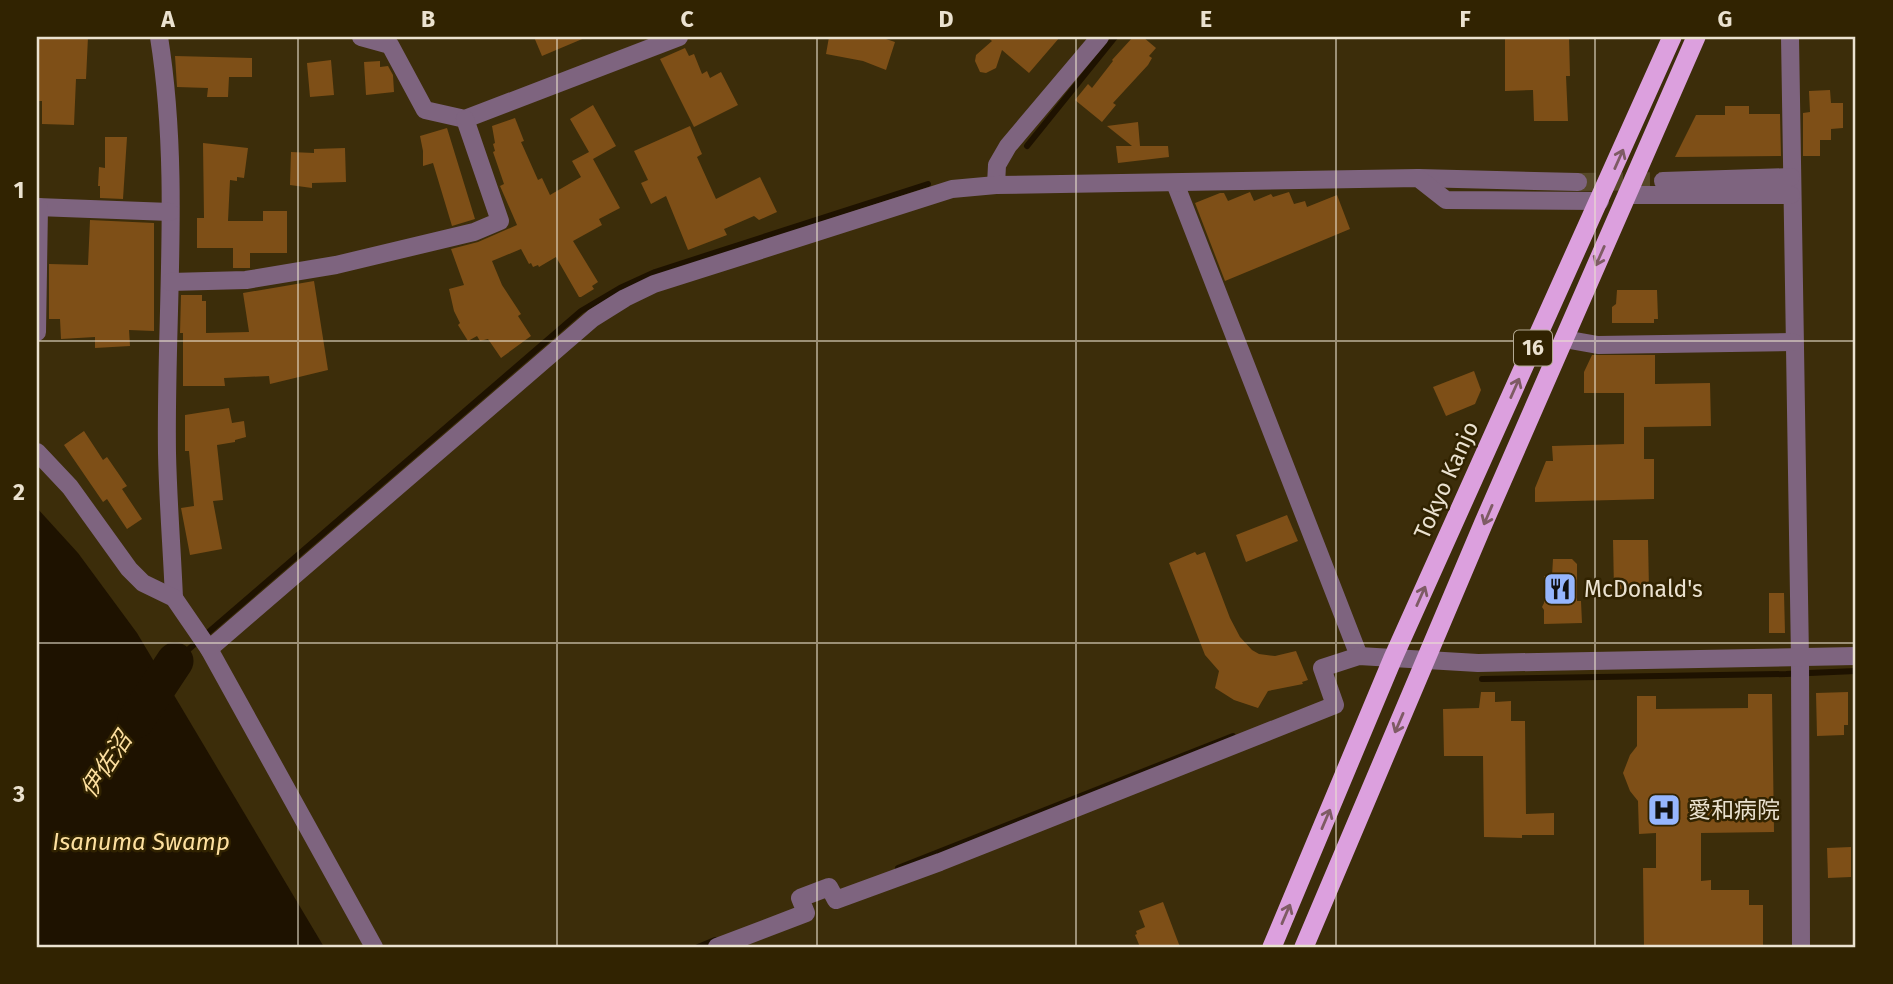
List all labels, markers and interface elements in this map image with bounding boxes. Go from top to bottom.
text: A [160,5,175,33]
text: B [421,5,435,33]
text: C [680,5,694,33]
text: D [939,5,954,33]
text: E [1200,5,1212,33]
text: F [1459,5,1471,33]
text: G [1718,5,1732,33]
one-way arrow [1613,149,1626,170]
text: 1 [14,176,24,204]
one-way arrow [1593,245,1606,267]
road number: 16 [1514,330,1552,366]
one-way arrow [1509,378,1522,400]
street label: Tokyo Kanjo [1408,417,1484,543]
text: 2 [13,478,25,506]
one-way arrow [1480,503,1493,525]
restaurant icon: McDonald's [1541,570,1579,608]
place label: McDonald's [1584,575,1703,603]
one-way arrow [1415,585,1428,607]
one-way arrow [1391,711,1404,733]
water label: 伊佐沼 [75,725,139,803]
text: 3 [12,780,25,808]
hospital icon: 愛和病院 [1645,791,1683,829]
place label: 愛和病院 [1688,796,1780,824]
one-way arrow [1320,808,1333,830]
water label: Isanuma Swamp [52,828,230,856]
one-way arrow [1280,904,1293,926]

